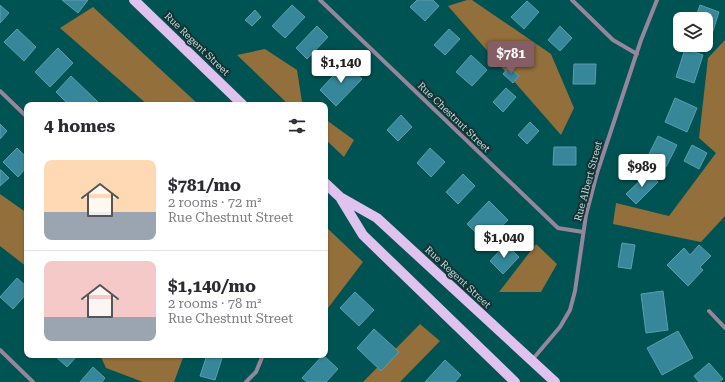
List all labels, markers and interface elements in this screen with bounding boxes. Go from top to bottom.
street label: Rue Regent Street [162,10,232,78]
map controls [673,12,713,52]
button: layers [673,12,713,52]
pin: $781 [487,41,535,75]
text: $781 [496,46,526,61]
pin: $1,140 [308,50,374,84]
text: $1,140 [321,55,361,70]
street label: Rue Chestnut Street [416,80,493,155]
icon: filters [286,115,308,137]
text: 4 homes [44,116,115,136]
street label: Rue Albert Street [572,140,604,222]
pin: $989 [618,154,666,188]
text: $989 [627,159,657,174]
text: $781/mo [168,175,241,195]
icon: home [76,176,124,224]
text: 2 rooms · 72 m² [168,195,262,210]
text: Rue Chestnut Street [168,210,293,225]
pin: $1,040 [471,225,537,259]
text: $1,040 [484,230,524,245]
street label: Rue Regent Street [423,244,493,310]
text: $1,140/mo [168,276,256,296]
icon: home [76,277,124,325]
text: 2 rooms · 78 m² [168,296,262,311]
text: Rue Chestnut Street [168,311,293,326]

